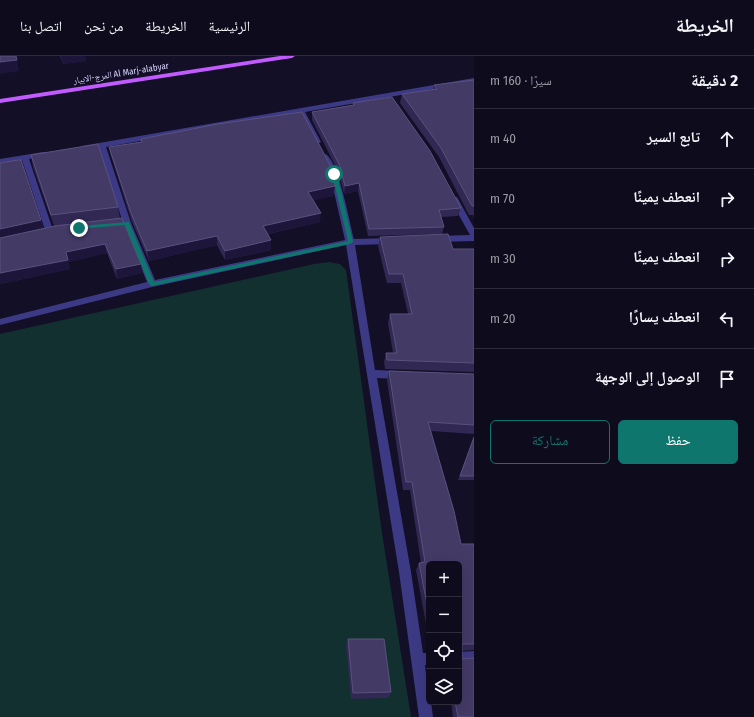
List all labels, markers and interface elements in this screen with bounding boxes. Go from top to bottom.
text: الخريطة [676,14,734,37]
text: اتصل بنا [20,18,62,35]
text: من نحن [84,18,123,35]
text: الخريطة [145,18,187,35]
text: الرئيسية [209,18,250,35]
street label: المرج-الابيار Al Marj-alabyar [72,60,170,87]
text: 2 دقيقة [691,70,738,91]
text: سيرًا · 160 m [490,73,552,88]
text: تابع السير [647,128,700,146]
icon: ahead [716,128,738,150]
text: 40 m [490,131,516,146]
route start [325,165,343,183]
text: انعطف يمينًا [633,188,700,206]
icon: right [716,188,738,210]
text: 70 m [490,191,515,206]
route end [70,219,88,237]
text: انعطف يمينًا [633,248,700,266]
icon: right [716,248,738,270]
text: 30 m [490,251,516,266]
text: انعطف يسارًا [629,308,700,326]
icon: left [716,308,738,330]
text: 20 m [490,311,516,326]
text: الوصول إلى الوجهة [595,368,700,386]
icon: arrive [716,368,738,390]
button: مشاركة [490,420,610,464]
button: حفظ [618,420,738,464]
map controls [426,561,462,705]
button: + [426,561,462,597]
button: − [426,597,462,633]
button: locate [426,633,462,669]
button: layers [426,669,462,705]

